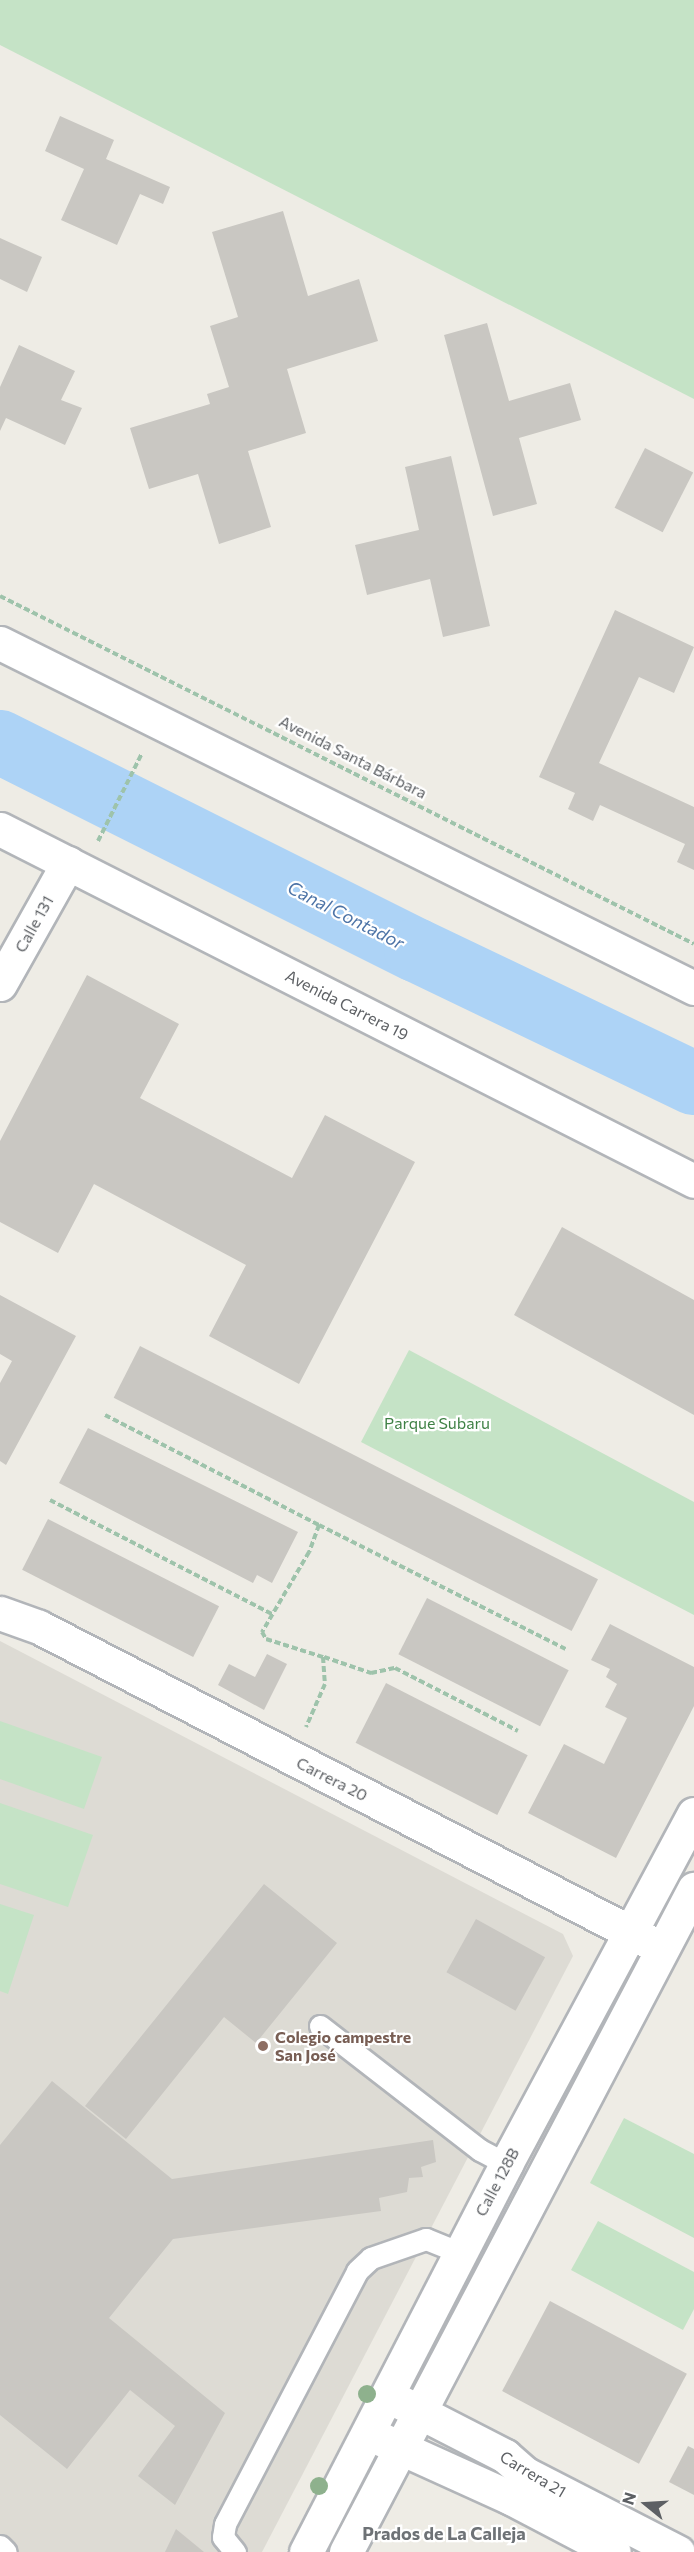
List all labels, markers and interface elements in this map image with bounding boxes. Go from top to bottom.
street label: Avenida Santa Bárbara [276,711,430,803]
water label: Canal Contador [284,876,408,954]
street label: Calle 131 [11,892,57,956]
street label: Avenida Carrera 19 [282,966,412,1044]
park label: Parque Subaru [384,1413,490,1433]
street label: Carrera 20 [293,1753,371,1805]
place label: Colegio campestre San José [275,2027,411,2065]
marker: Colegio campestre San José [256,2039,270,2053]
street label: Calle 128B [471,2145,523,2219]
street label: Carrera 21 [496,2447,570,2501]
north arrow [616,2474,676,2534]
text: N [618,2490,639,2507]
district label: Prados de La Calleja [362,2522,526,2544]

